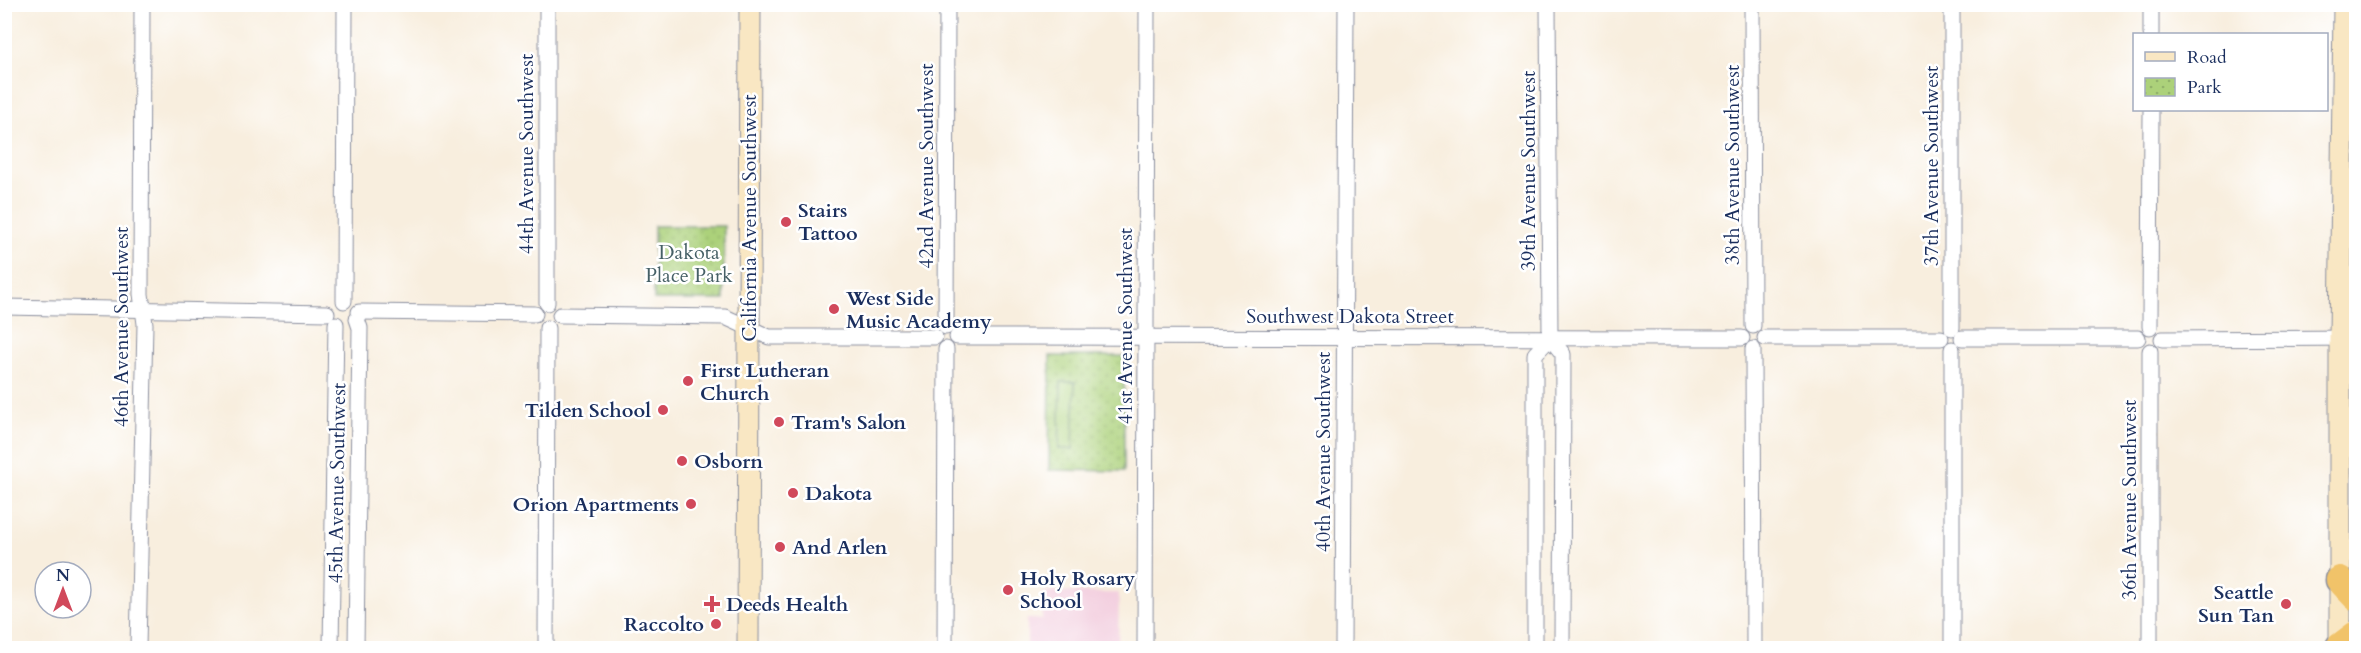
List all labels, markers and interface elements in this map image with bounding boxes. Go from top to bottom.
legend [2133,33,2328,111]
text: Road [2187,45,2227,70]
street label: 44th Avenue Southwest [513,53,540,254]
street label: 42nd Avenue Southwest [913,63,940,269]
street label: 38th Avenue Southwest [1719,64,1746,265]
street label: 37th Avenue Southwest [1918,65,1945,266]
street label: 39th Avenue Southwest [1515,70,1542,271]
text: Park [2187,75,2222,100]
street label: California Avenue Southwest [736,94,763,342]
place label: Stairs Tattoo [798,197,858,247]
marker: Stairs Tattoo [779,215,793,229]
street label: 46th Avenue Southwest [108,226,135,427]
street label: 41st Avenue Southwest [1112,227,1139,424]
park label: Dakota Place Park [645,239,733,289]
place label: West Side Music Academy [845,285,992,335]
marker: West Side Music Academy [827,302,841,316]
street label: Southwest Dakota Street [1246,303,1454,330]
street label: 40th Avenue Southwest [1310,351,1337,552]
place label: First Lutheran Church [700,357,830,407]
marker: First Lutheran Church [681,374,695,388]
street label: 45th Avenue Southwest [322,382,352,584]
place label: Tilden School [525,397,651,424]
street label: 36th Avenue Southwest [2116,399,2143,600]
marker: Tilden School [656,403,670,417]
place label: Tram's Salon [791,409,906,436]
marker: Tram's Salon [772,415,786,429]
place label: Osborn [694,448,763,475]
marker: Osborn [675,454,689,468]
place label: Dakota [805,480,872,507]
marker: Dakota [786,486,800,500]
place label: Orion Apartments [512,491,679,518]
marker: Orion Apartments [684,497,698,511]
place label: And Arlen [792,534,887,561]
marker: And Arlen [773,540,787,554]
north arrow [33,560,93,620]
text: N [56,565,70,587]
place label: Holy Rosary School [1020,565,1136,615]
place label: Seattle Sun Tan [2198,579,2274,629]
marker: Holy Rosary School [1001,583,1015,597]
place label: Deeds Health [726,591,849,618]
marker: Deeds Health [703,595,721,613]
marker: Seattle Sun Tan [2279,597,2293,611]
place label: Raccolto [624,611,704,638]
marker: Raccolto [709,617,723,631]

